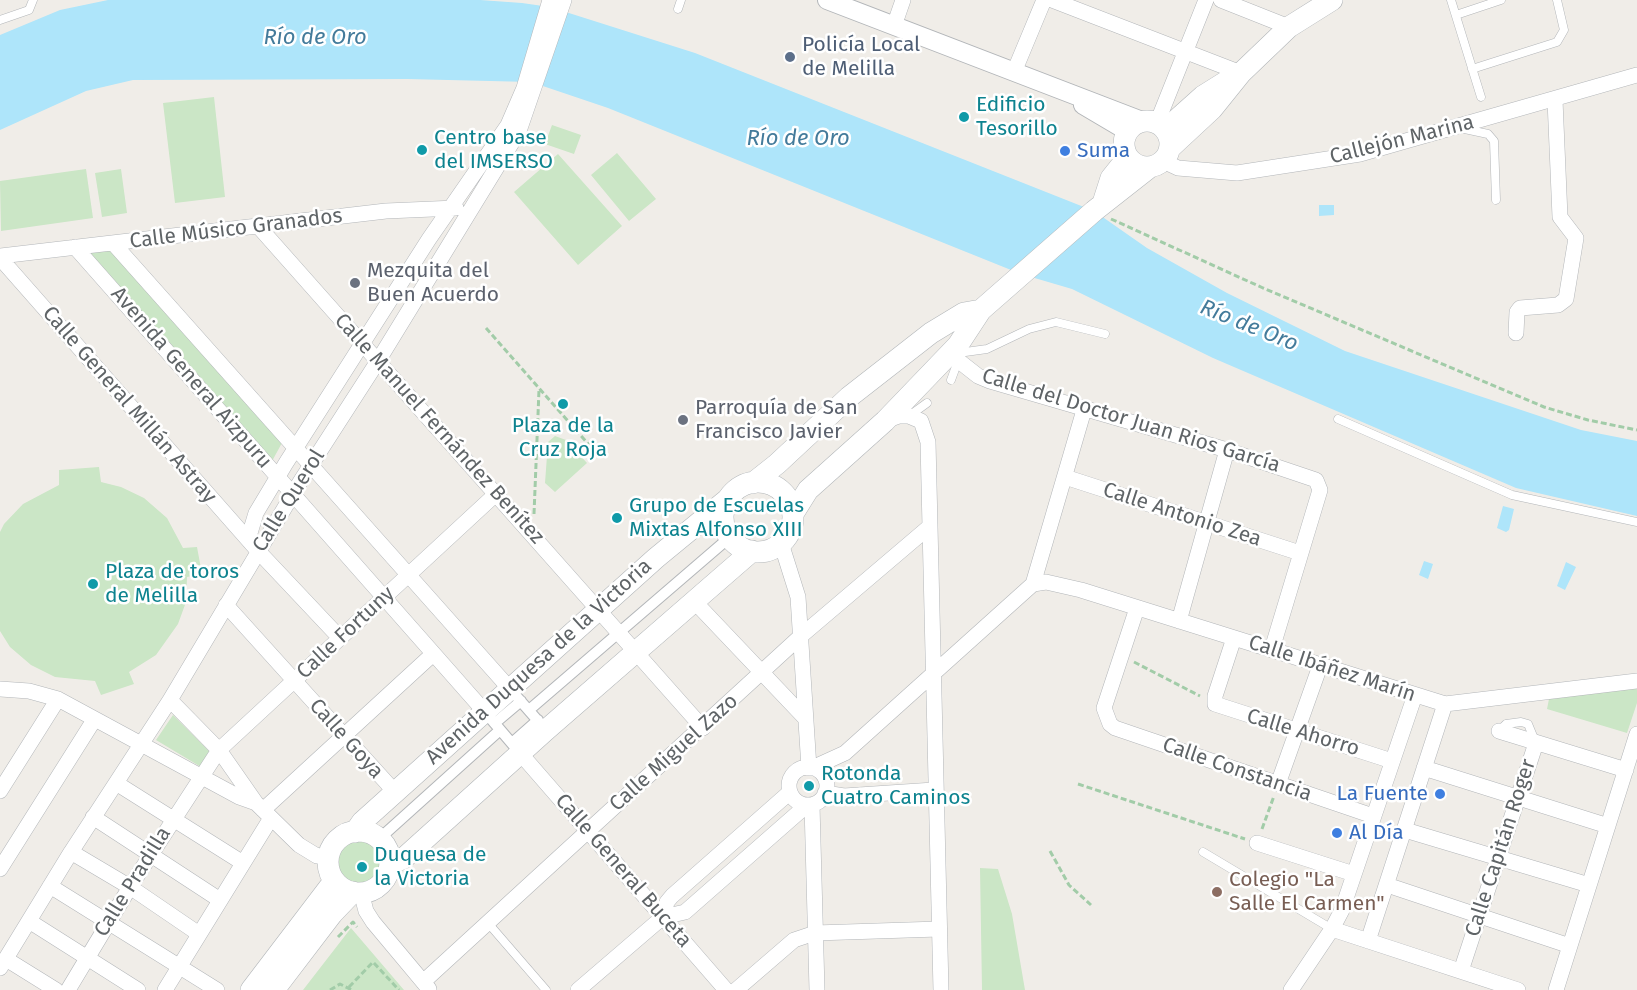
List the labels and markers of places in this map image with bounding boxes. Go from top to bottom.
place label: Policía Local de Melilla [802,32,920,82]
marker: Policía Local de Melilla [783,50,797,64]
place label: Edificio Tesorillo [976,92,1058,142]
marker: Edificio Tesorillo [957,110,971,124]
place label: Centro base del IMSERSO [434,125,553,175]
place label: Suma [1077,138,1130,164]
marker: Centro base del IMSERSO [415,143,429,157]
marker: Suma [1058,144,1072,158]
place label: Mezquita del Buen Acuerdo [367,258,499,308]
marker: Mezquita del Buen Acuerdo [348,276,362,290]
place label: Parroquía de San Francisco Javier [695,395,858,445]
marker: Plaza de la Cruz Roja [556,397,570,411]
place label: Plaza de la Cruz Roja [512,413,614,463]
marker: Parroquía de San Francisco Javier [676,413,690,427]
place label: Grupo de Escuelas Mixtas Alfonso XIII [629,493,804,543]
marker: Grupo de Escuelas Mixtas Alfonso XIII [610,511,624,525]
place label: Plaza de toros de Melilla [105,559,239,609]
marker: Plaza de toros de Melilla [86,577,100,591]
place label: Rotonda Cuatro Caminos [821,761,970,811]
marker: Rotonda Cuatro Caminos [802,779,816,793]
place label: La Fuente [1337,781,1428,807]
marker: La Fuente [1433,787,1447,801]
place label: Al Día [1349,820,1404,846]
marker: Al Día [1330,826,1344,840]
place label: Duquesa de la Victoria [374,842,487,892]
marker: Duquesa de la Victoria [355,860,369,874]
place label: Colegio "La Salle El Carmen" [1229,867,1385,917]
marker: Colegio "La Salle El Carmen" [1210,885,1224,899]

